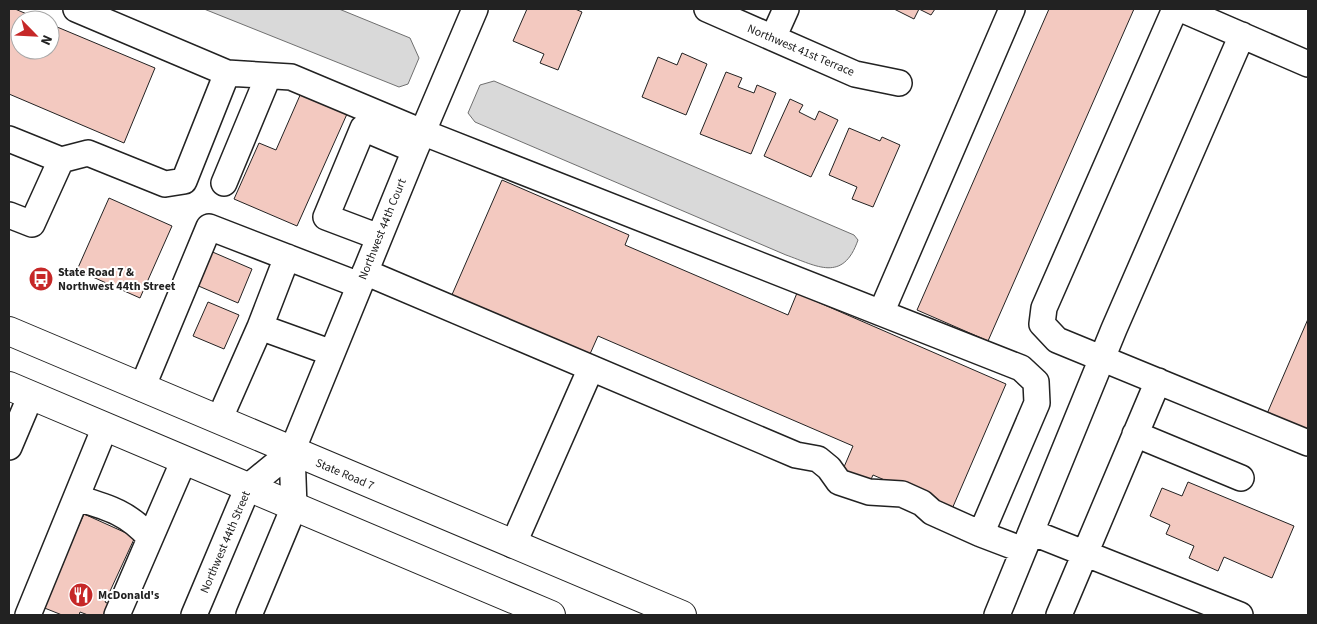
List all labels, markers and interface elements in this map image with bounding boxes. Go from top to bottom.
north arrow [10,10,60,60]
street label: Northwest 41st Terrace [745,20,857,81]
text: N [35,32,57,48]
street label: Northwest 44th Court [354,176,411,282]
place label: State Road 7 & Northwest 44th Street [58,264,176,295]
bus stop icon: State Road 7 & Northwest 44th Street [28,266,54,292]
street label: State Road 7 [313,454,377,494]
street label: Northwest 44th Street [196,488,255,596]
restaurant icon: McDonald's [68,582,94,608]
place label: McDonald's [98,587,159,604]

